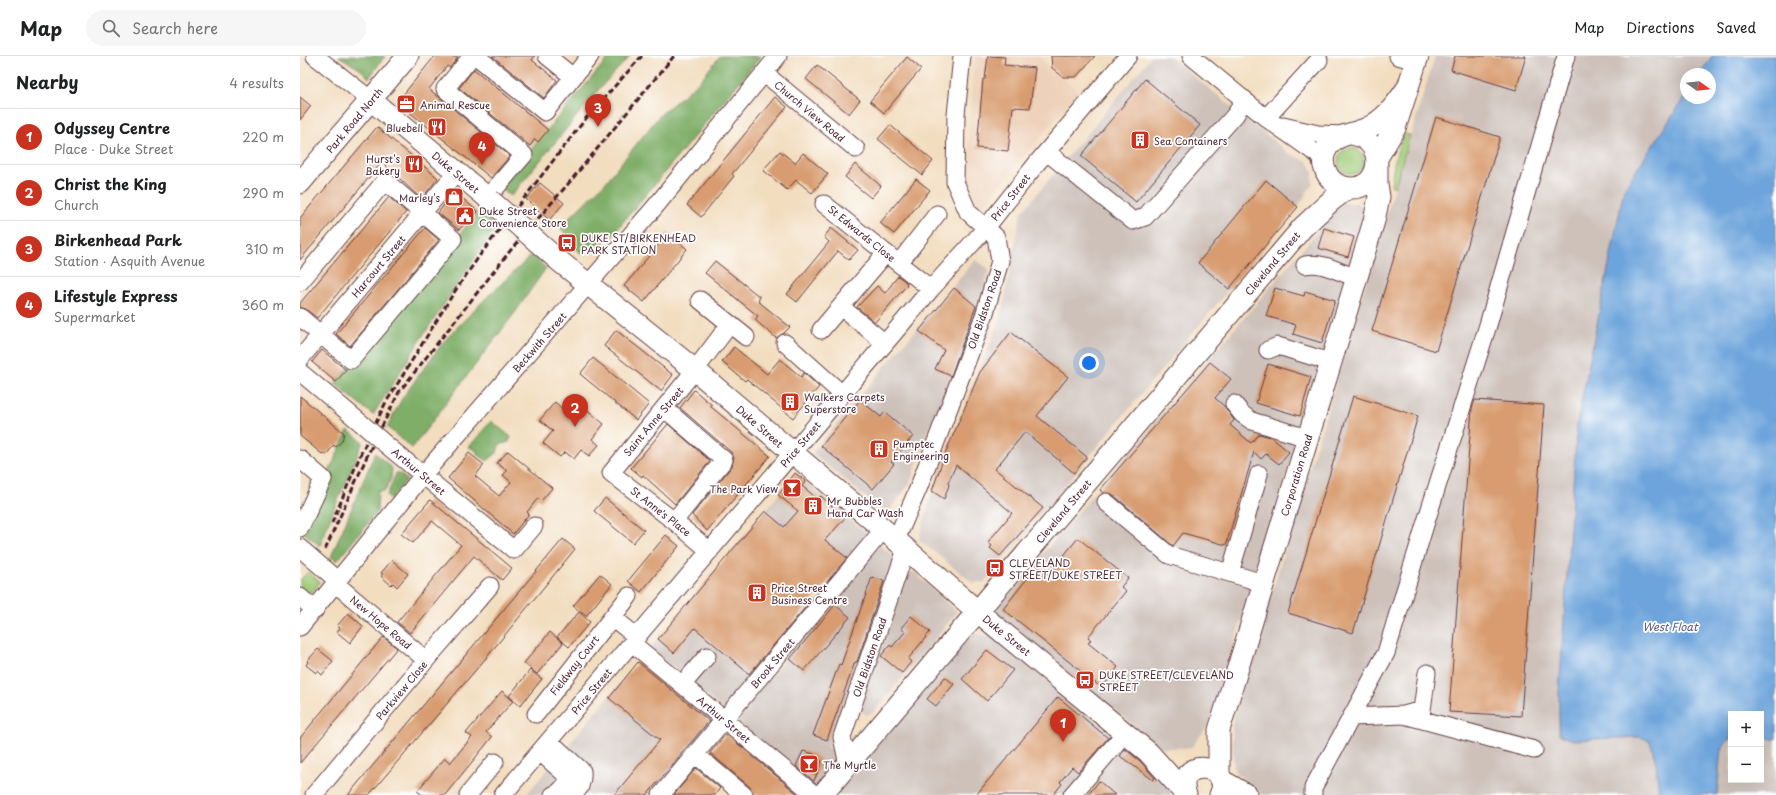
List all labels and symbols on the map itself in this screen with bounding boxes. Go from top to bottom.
north arrow [1680,68,1716,104]
street label: Church View Road [771,77,849,145]
street label: Park Road North [322,84,386,156]
office icon: Animal Rescue [395,93,417,115]
pin: 3 [585,94,611,127]
place label: Animal Rescue [420,97,490,112]
restaurant icon: Bluebell [426,116,448,138]
place label: Bluebell [386,120,423,135]
building icon: Sea Containers [1129,129,1151,151]
pin: 4 [469,132,495,165]
place label: Sea Containers [1154,133,1228,148]
street label: Duke Street [429,148,483,196]
place label: Hurst's Bakery [365,151,400,178]
restaurant icon: Hurst's Bakery [403,153,425,175]
street label: Price Street [987,170,1033,224]
shop icon: Marley's [443,186,465,208]
place label: Marley's [399,190,440,205]
street label: St Edwards Close [825,201,899,265]
place label: Duke Street Convenience Store [479,203,566,230]
public building icon: Duke Street Convenience Store [454,205,476,227]
street label: Cleveland Street [1241,228,1303,298]
place label: DUKE ST/BIRKENHEAD PARK STATION [581,230,696,257]
street label: Harcourt Street [347,232,409,300]
bus stop icon: DUKE ST/BIRKENHEAD PARK STATION [556,232,578,254]
street label: Old Bidston Road [963,267,1005,351]
street label: Beckwith Street [509,309,569,375]
your location [1079,353,1099,373]
street label: Saint Anne Street [619,383,687,459]
place label: Walkers Carpets Superstore [804,389,885,416]
building icon: Walkers Carpets Superstore [779,391,801,413]
pin: 2 [562,394,588,427]
street label: Duke Street [733,401,787,451]
street label: Price Street [776,418,824,470]
street label: Corporation Road [1276,432,1316,518]
place label: Pumptec Engineering [893,436,949,463]
building icon: Pumptec Engineering [868,438,890,460]
street label: Arthur Street [389,444,449,498]
street label: Cleveland Street [1032,476,1094,546]
bar icon: The Park View [781,477,803,499]
place label: The Park View [710,481,778,496]
street label: St Anne's Place [628,483,694,539]
place label: Mr Bubbles Hand Car Wash [827,493,904,520]
building icon: Mr Bubbles Hand Car Wash [802,495,824,517]
place label: CLEVELAND STREET/DUKE STREET [1009,555,1122,582]
bus stop icon: CLEVELAND STREET/DUKE STREET [984,557,1006,579]
place label: Price Street Business Centre [771,580,847,607]
building icon: Price Street Business Centre [746,582,768,604]
street label: New Hope Road [347,592,415,652]
street label: Duke Street [980,611,1034,659]
street label: Old Bidston Road [848,615,890,699]
water label: West Float [1642,618,1699,635]
street label: Fieldway Court [546,632,603,699]
street label: Brook Street [746,635,798,691]
street label: Parkview Close [372,657,430,723]
street label: Price Street [567,665,615,717]
place label: DUKE STREET/CLEVELAND STREET [1099,667,1234,694]
bus stop icon: DUKE STREET/CLEVELAND STREET [1074,669,1096,691]
street label: Arthur Street [694,692,754,746]
pin: 1 [1050,709,1076,742]
bar icon: The Myrtle [798,753,820,775]
place label: The Myrtle [823,757,877,773]

